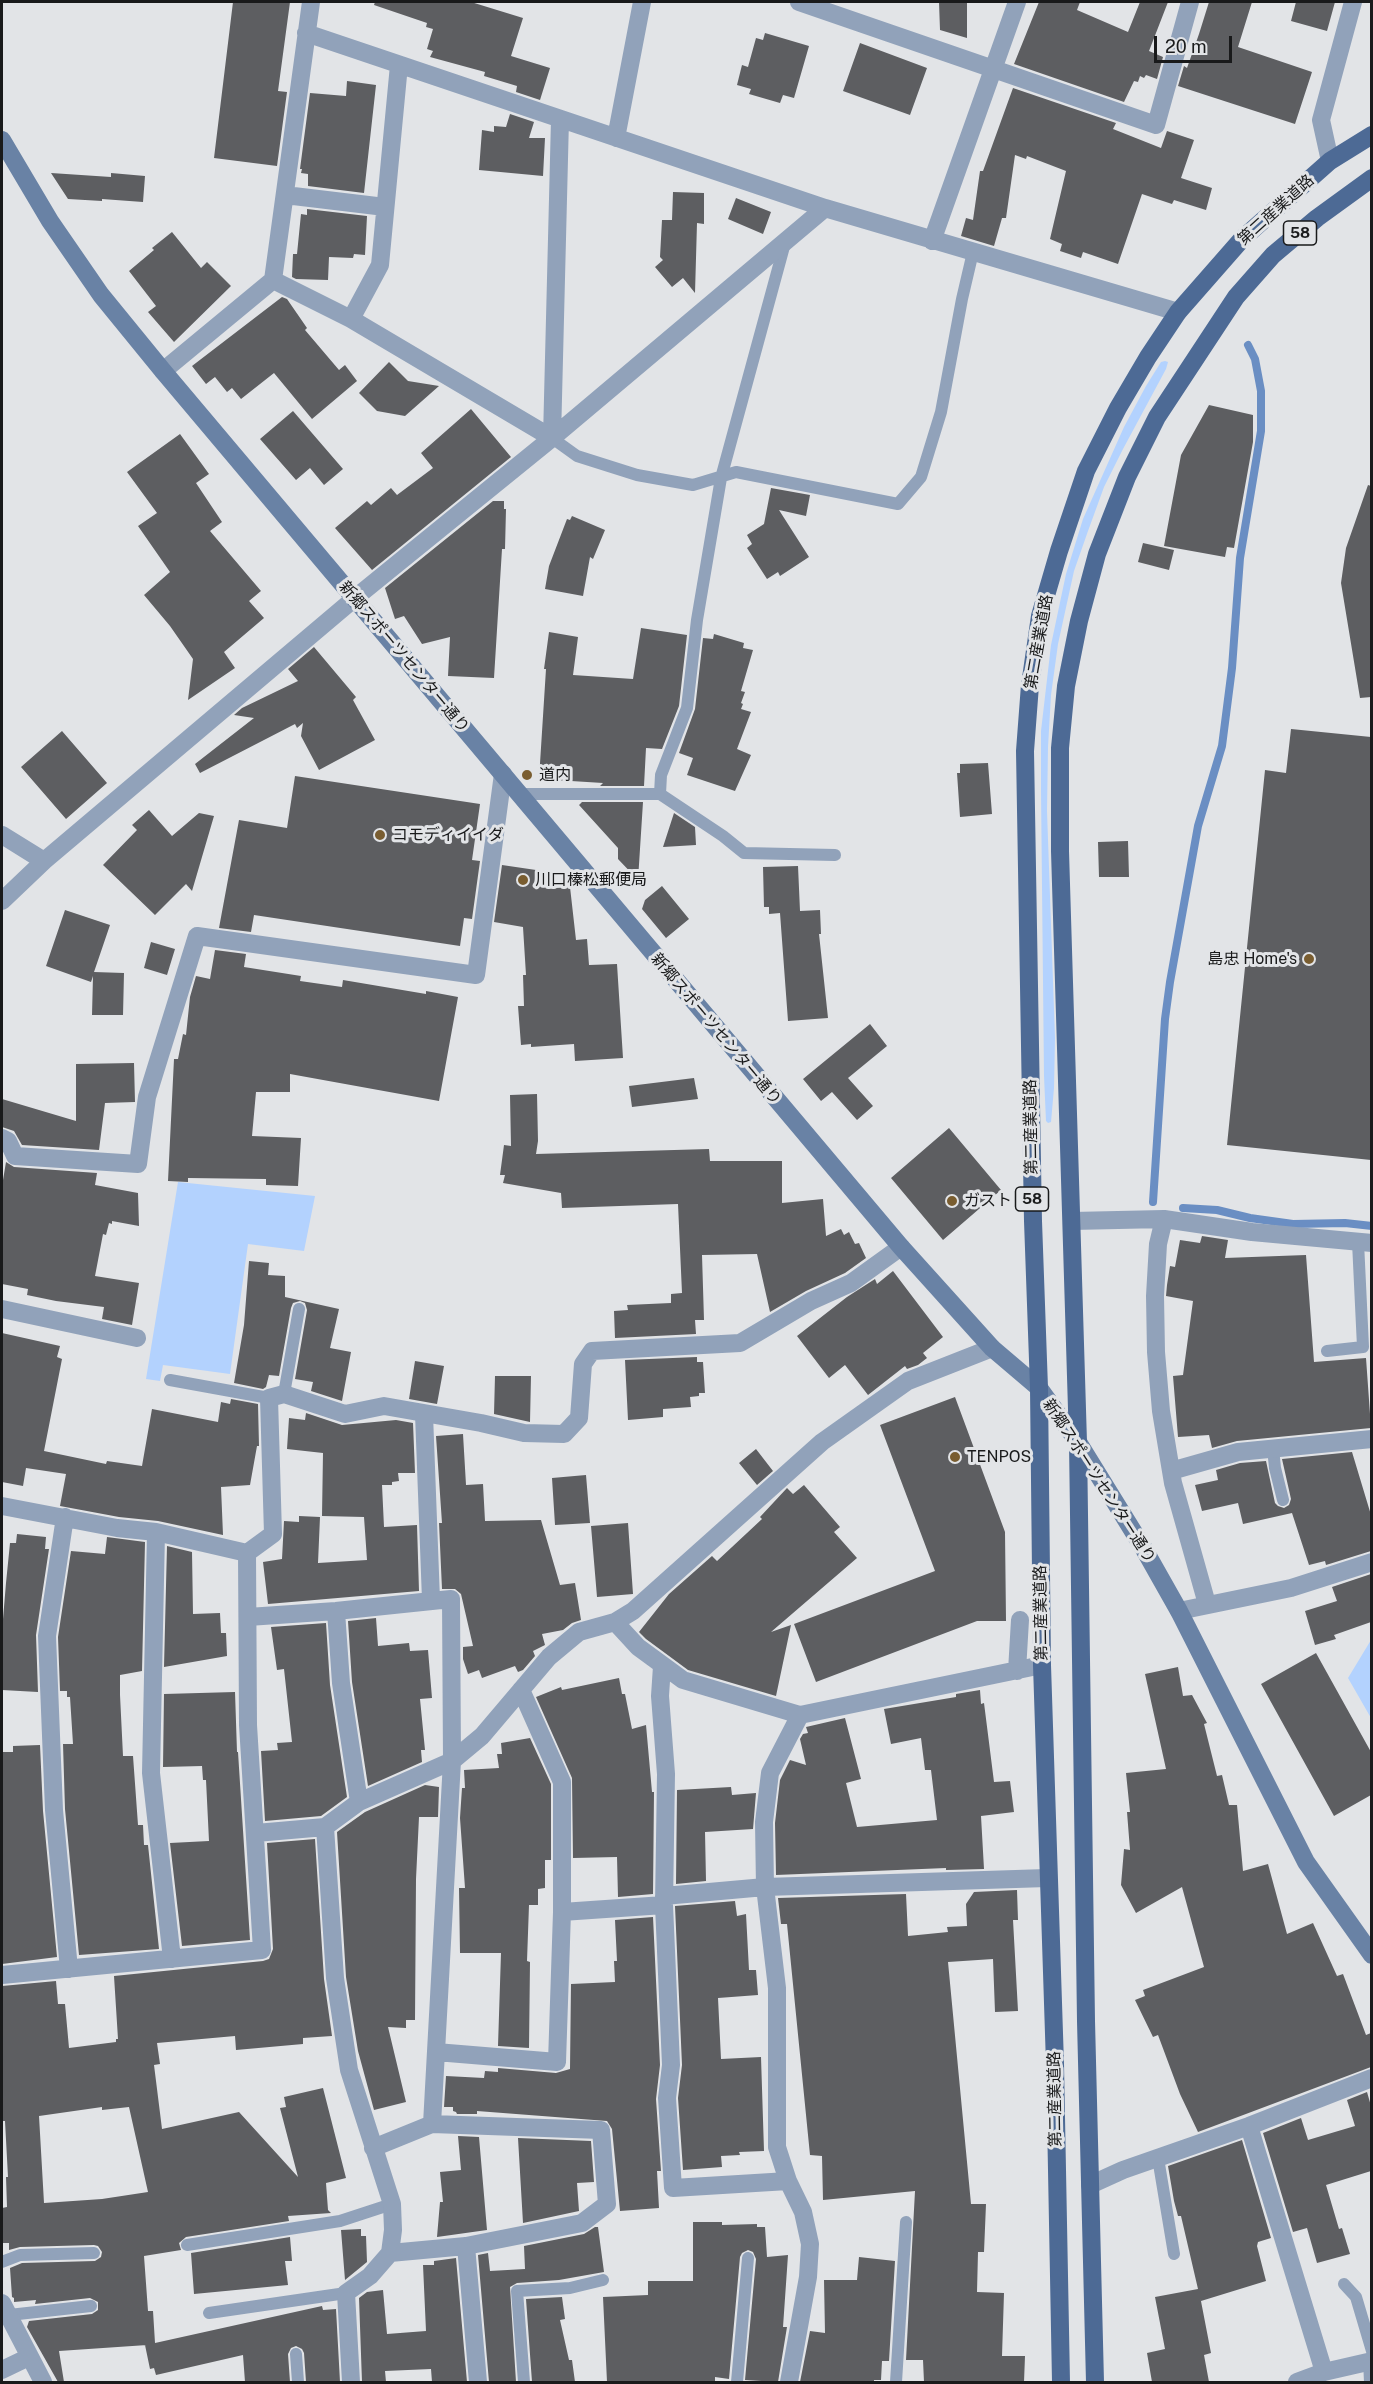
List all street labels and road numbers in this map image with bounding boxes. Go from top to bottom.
street label: 第二産業道路 [1234,171,1318,249]
road number: 58 [1284,221,1316,245]
street label: 新郷スポーツセンター通り [335,577,473,737]
street label: 第二産業道路 [1021,593,1057,691]
street label: 新郷スポーツセンター通り [647,949,785,1109]
street label: 第二産業道路 [1021,1079,1041,1175]
road number: 58 [1016,1187,1048,1211]
street label: 新郷スポーツセンター通り [1039,1395,1159,1567]
street label: 第二産業道路 [1031,1565,1051,1661]
street label: 第二産業道路 [1045,2051,1065,2147]

